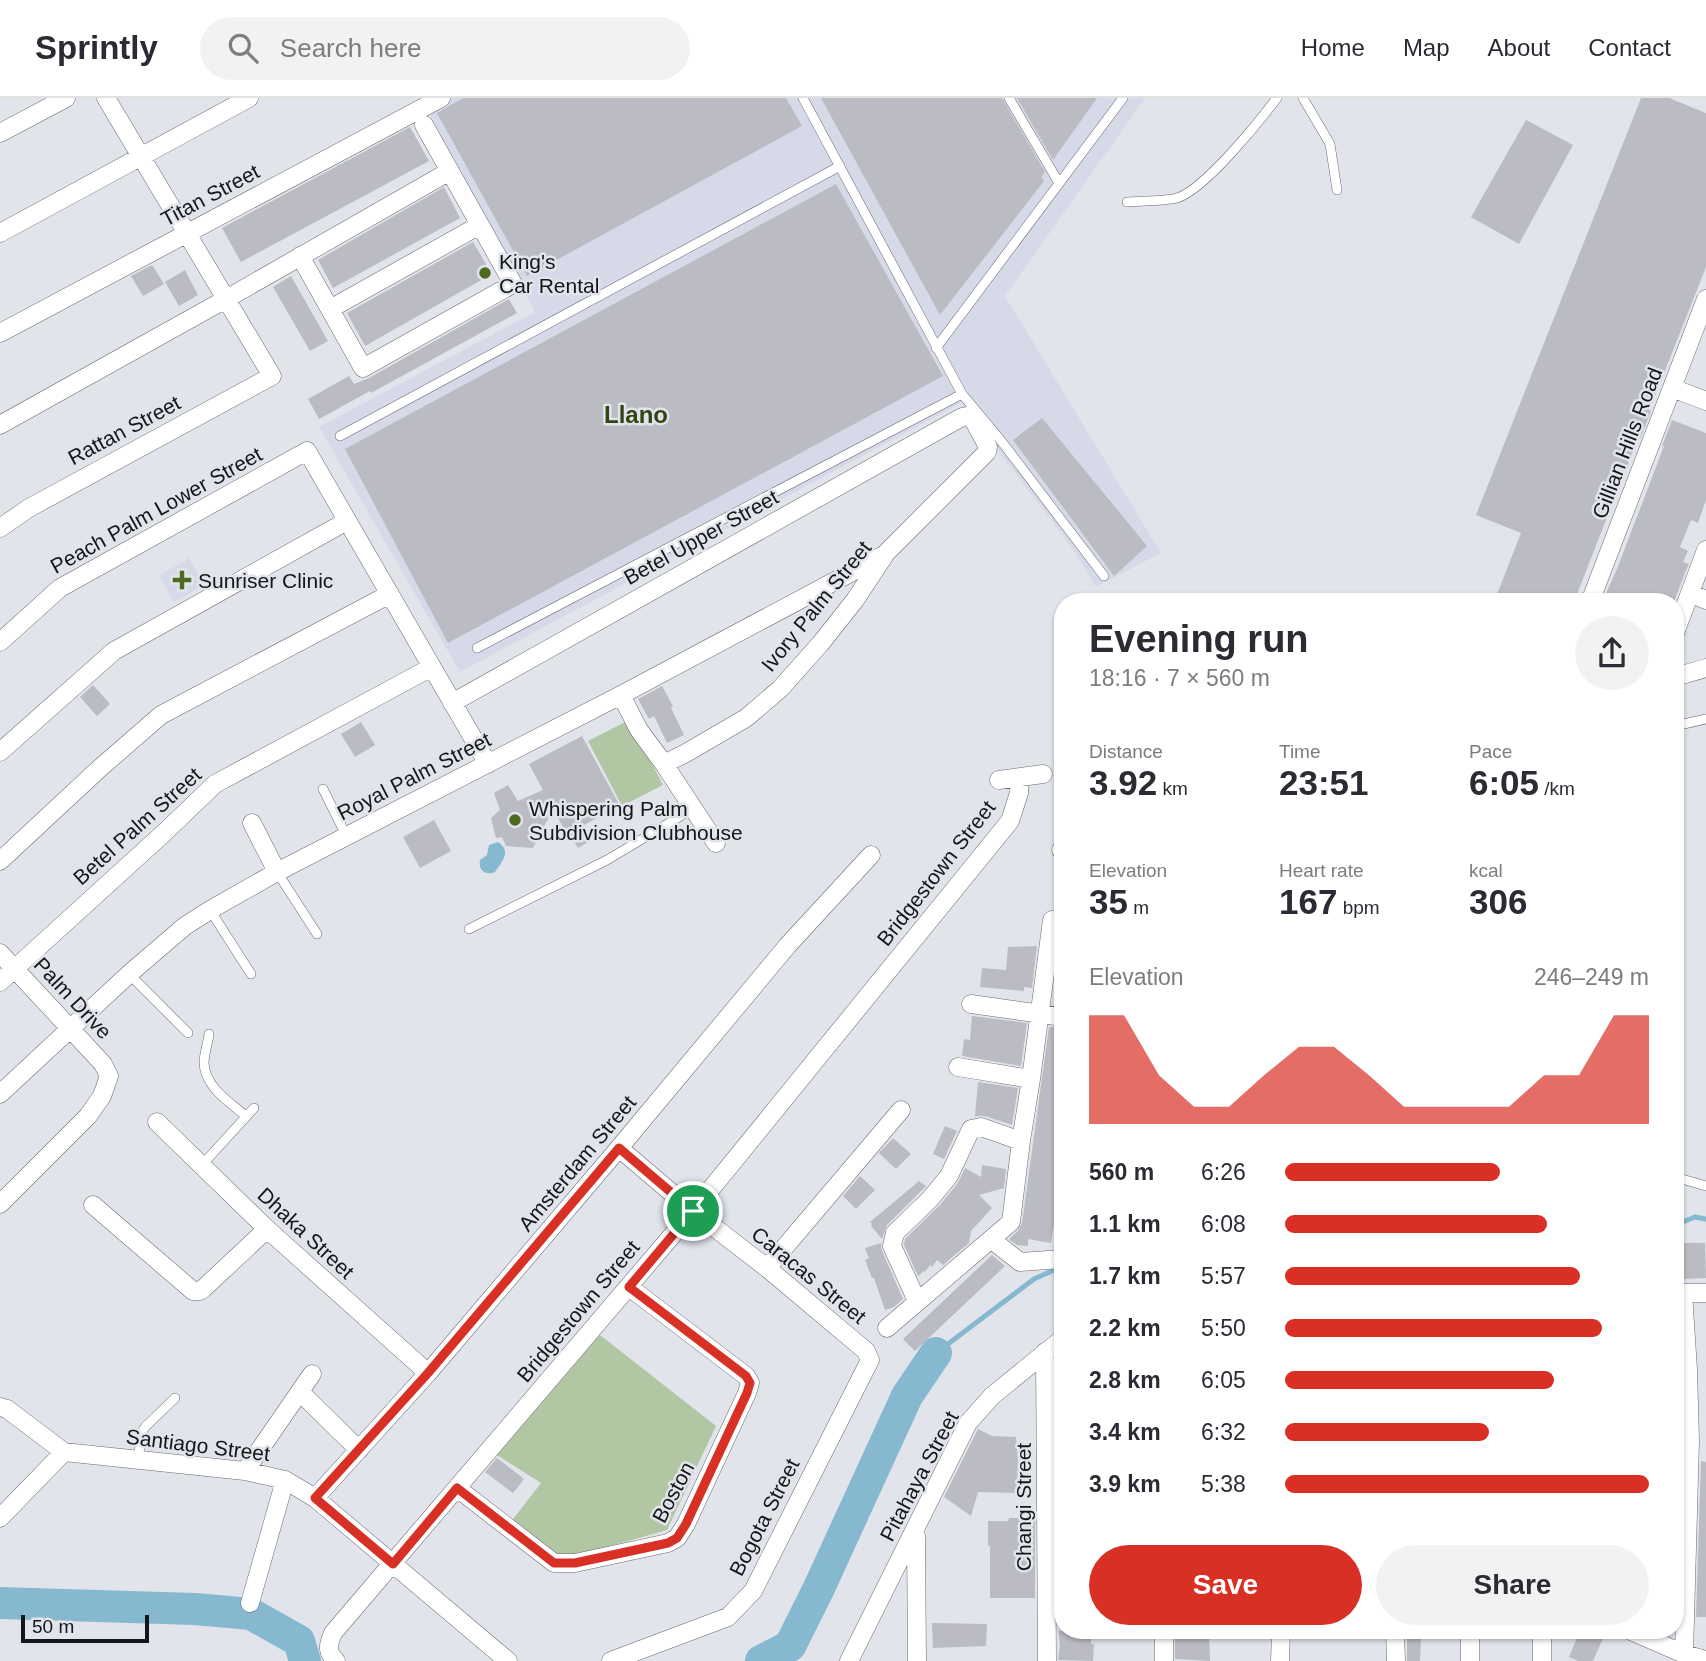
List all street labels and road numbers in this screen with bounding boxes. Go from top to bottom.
street label: Titan Street [157,159,263,230]
street label: Gillian Hills Road [1588,364,1666,522]
street label: Rattan Street [64,391,184,469]
street label: Peach Palm Lower Street [46,442,266,578]
street label: Betel Upper Street [620,485,782,589]
street label: Ivory Palm Street [756,536,876,676]
street label: Royal Palm Street [333,727,495,825]
street label: Betel Palm Street [69,763,206,889]
street label: Bridgestown Street [872,796,1000,950]
street label: Palm Drive [30,953,116,1043]
street label: Amsterdam Street [514,1091,640,1235]
street label: Dhaka Street [253,1183,359,1283]
street label: Caracas Street [747,1222,871,1328]
street label: Bridgestown Street [512,1236,644,1386]
street label: Pitahaya Street [875,1407,963,1545]
street label: Santiago Street [125,1425,271,1465]
street label: Changi Street [1012,1443,1035,1571]
street label: Bogota Street [725,1454,803,1579]
street label: Boston [647,1458,699,1526]

